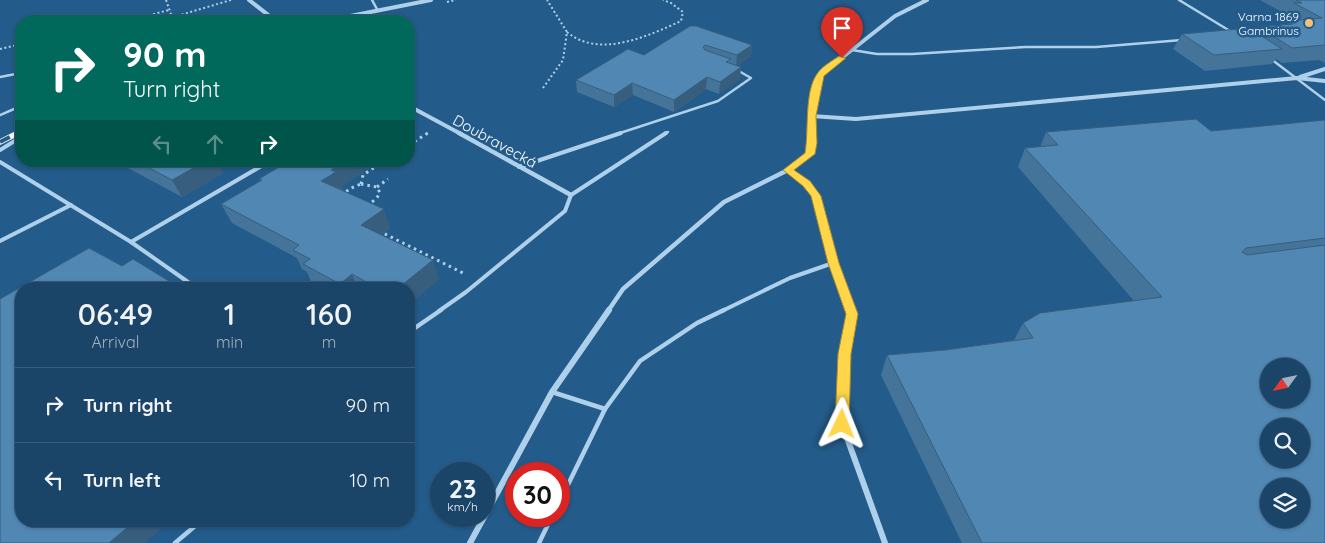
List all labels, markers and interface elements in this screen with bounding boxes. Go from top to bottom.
pin [821,7,863,58]
place label: Varna 1869 Gambrinus [1238,9,1299,38]
icon: arrive [828,14,856,42]
marker: Varna 1869 Gambrinus [1303,17,1315,29]
text: 90 m [123,32,206,76]
icon: right [40,35,105,100]
text: Turn right [123,75,220,103]
street label: Doubravecká [450,110,540,172]
icon: left [148,130,176,158]
icon: ahead [201,130,229,158]
icon: right [254,130,282,158]
text: 06:49 [78,295,153,333]
text: 1 [224,295,235,333]
text: 160 [306,295,352,333]
text: Arrival [92,332,139,352]
text: min [216,332,243,352]
text: m [322,332,336,352]
north arrow [1260,358,1310,408]
map controls [1260,358,1310,528]
icon: right [40,391,68,419]
text: Turn right [83,393,172,417]
text: 90 m [346,393,390,417]
position arrow [815,397,867,449]
button: search [1260,418,1310,468]
speed limit sign: 30 [505,462,570,527]
icon: left [40,466,68,494]
text: Turn left [83,468,161,492]
text: 10 m [349,468,390,492]
text: 23 [449,473,476,504]
button: layers [1260,478,1310,528]
text: km/h [447,499,478,514]

